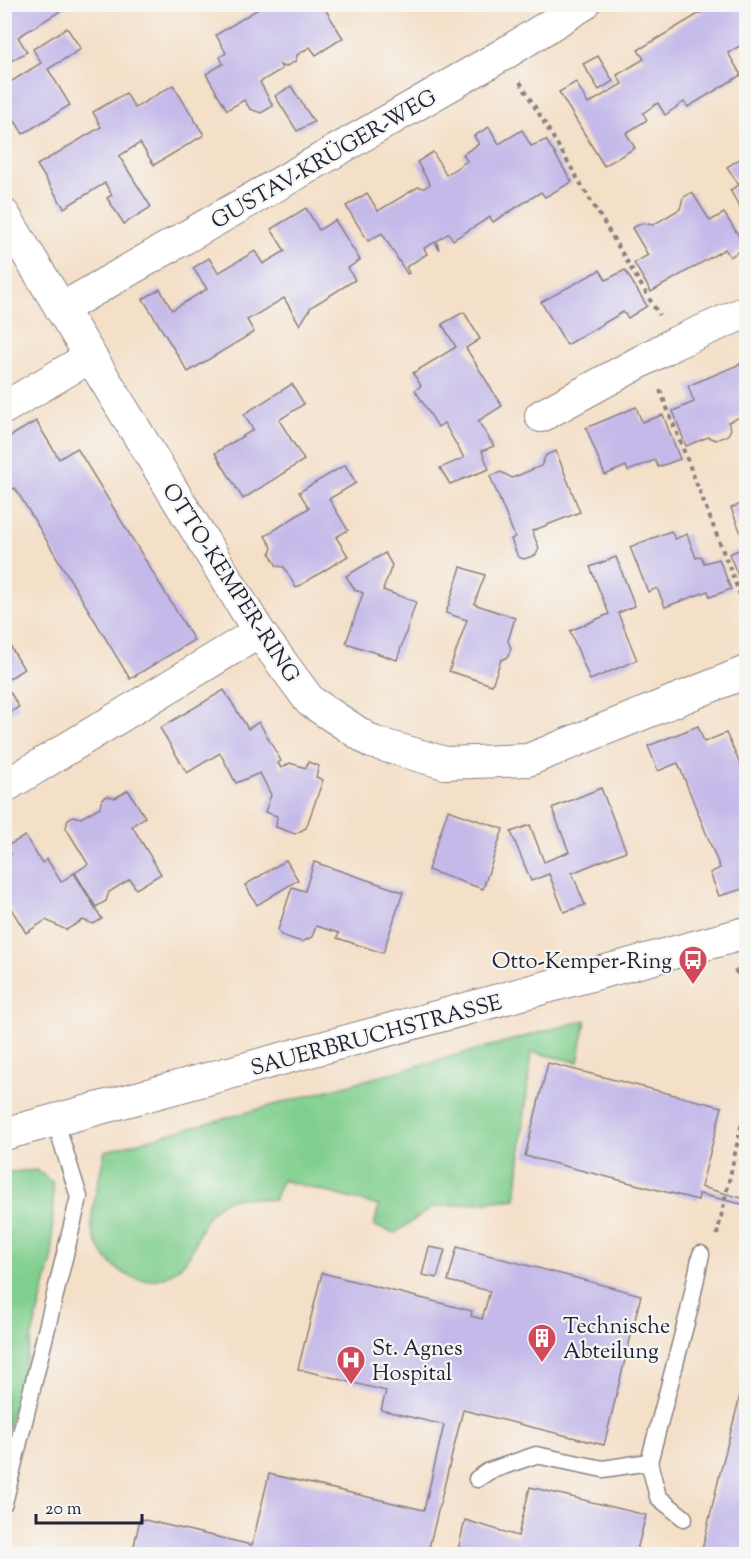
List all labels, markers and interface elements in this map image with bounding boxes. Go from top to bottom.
street label: GUSTAV-KRÜGER-WEG [205,82,443,238]
street label: OTTO-KEMPER-RING [153,478,306,690]
bus stop icon: Otto-Kemper-Ring [677,944,709,986]
place label: Otto-Kemper-Ring [492,947,672,979]
street label: SAUERBRUCHSTRASSE [248,988,506,1086]
place label: Technische Abteilung [563,1312,670,1369]
building icon: Technische Abteilung [526,1322,558,1364]
place label: St. Agnes Hospital [372,1334,463,1391]
hospital icon: St. Agnes Hospital [335,1344,367,1386]
scale bar [36,1487,142,1525]
text: 20 m [45,1497,82,1523]

